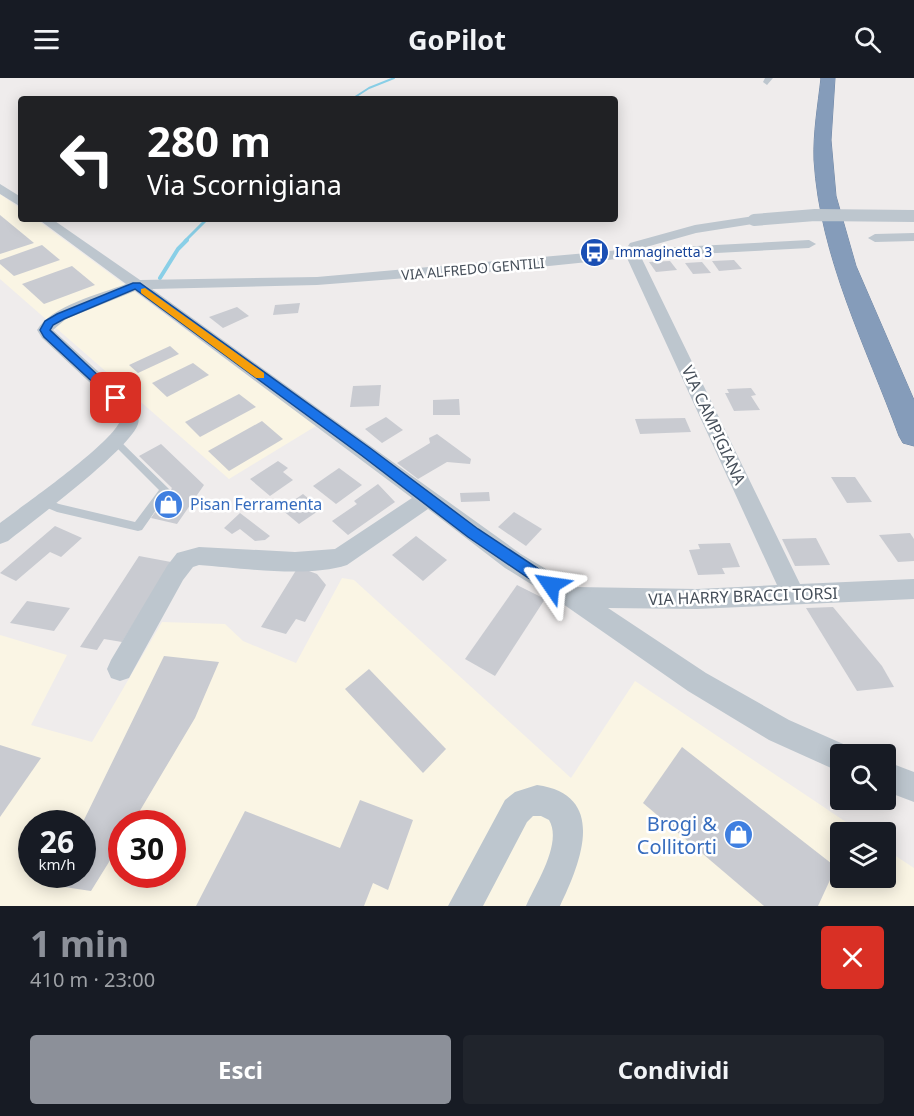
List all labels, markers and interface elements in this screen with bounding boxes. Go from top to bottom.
text: GoPilot [408,21,506,58]
icon: menu [30,23,63,56]
icon: search [851,23,884,56]
text: 280 m [147,112,271,169]
icon: left [48,120,126,198]
text: Via Scornigiana [147,166,342,203]
bus stop icon: Immaginetta 3 [578,236,610,268]
place label: Immaginetta 3 [615,242,712,261]
street label: VIA ALFREDO GENTILI [401,253,546,284]
street label: VIA CAMPIGIANA [677,362,752,489]
pin [90,372,141,423]
icon: arrive [99,381,132,414]
shop icon: Pisan Ferramenta [153,488,185,520]
place label: Pisan Ferramenta [190,493,322,515]
position arrow [519,553,583,617]
street label: VIA HARRY BRACCI TORSI [648,582,838,610]
map controls [830,744,896,888]
button: search [830,744,896,810]
speed limit sign: 30 [108,810,186,888]
place label: Brogi & Collitorti [637,810,717,860]
shop icon: Brogi & Collitorti [722,819,754,851]
text: 26 [40,821,74,862]
button: layers [830,822,896,888]
text: km/h [39,854,75,874]
text: 1 min [30,919,129,968]
button: close [821,926,884,989]
text: 410 m · 23:00 [30,966,155,993]
button: Esci [30,1035,451,1104]
button: Condividi [463,1035,884,1104]

